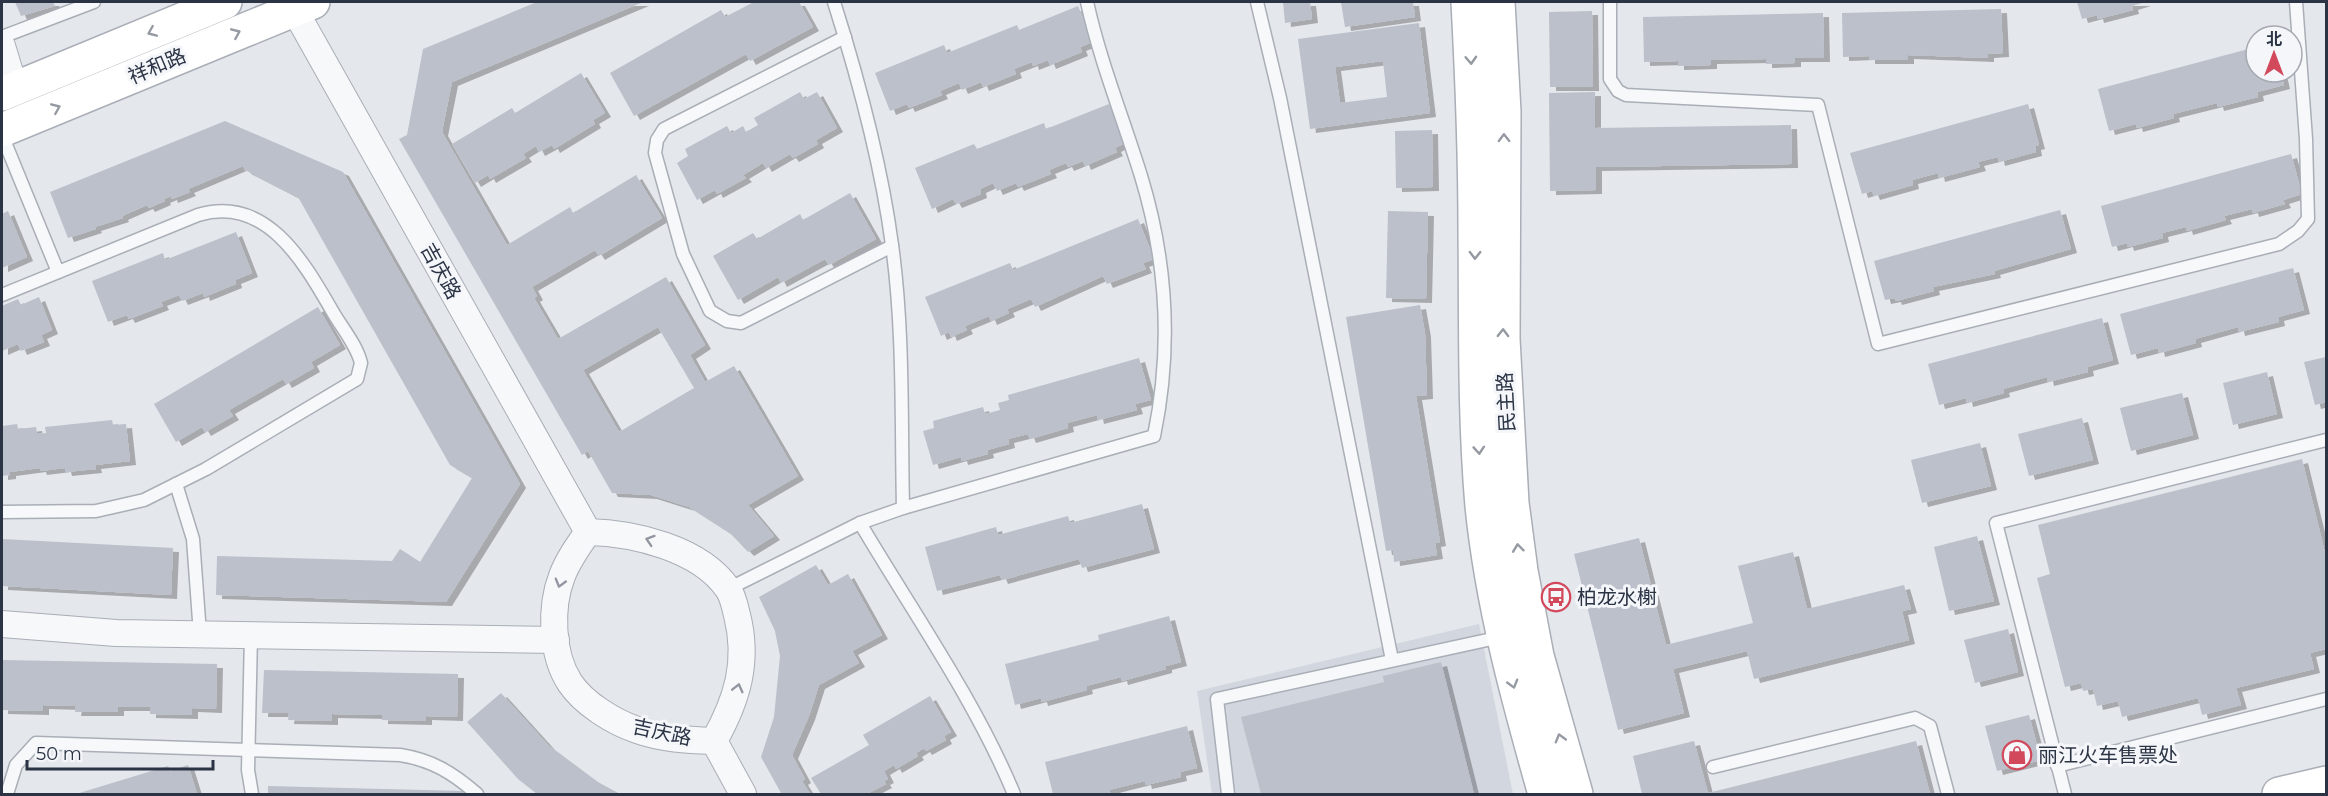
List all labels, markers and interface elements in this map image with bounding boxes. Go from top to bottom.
north arrow [2244,24,2304,84]
one-way arrow [147,25,158,37]
one-way arrow [229,28,240,40]
text: 北 [2266,30,2282,49]
street label: 祥和路 [125,43,189,89]
one-way arrow [1464,55,1477,64]
one-way arrow [49,103,60,115]
one-way arrow [1498,133,1510,142]
street label: 吉庆路 [416,239,466,303]
one-way arrow [1469,250,1481,259]
one-way arrow [1497,328,1510,337]
street label: 民主路 [1492,371,1520,433]
one-way arrow [1472,445,1485,454]
one-way arrow [645,535,656,548]
one-way arrow [1512,543,1524,553]
one-way arrow [555,577,567,588]
bus stop icon: 柏龙水榭 [1540,581,1572,613]
place label: 柏龙水榭 [1577,585,1657,609]
one-way arrow [1506,679,1519,689]
one-way arrow [731,684,744,694]
street label: 吉庆路 [630,714,694,750]
scale bar [27,733,213,771]
one-way arrow [1555,733,1567,744]
shop icon: 丽江火车售票处 [2001,739,2033,771]
text: 50 m [36,743,82,765]
place label: 丽江火车售票处 [2038,743,2178,767]

